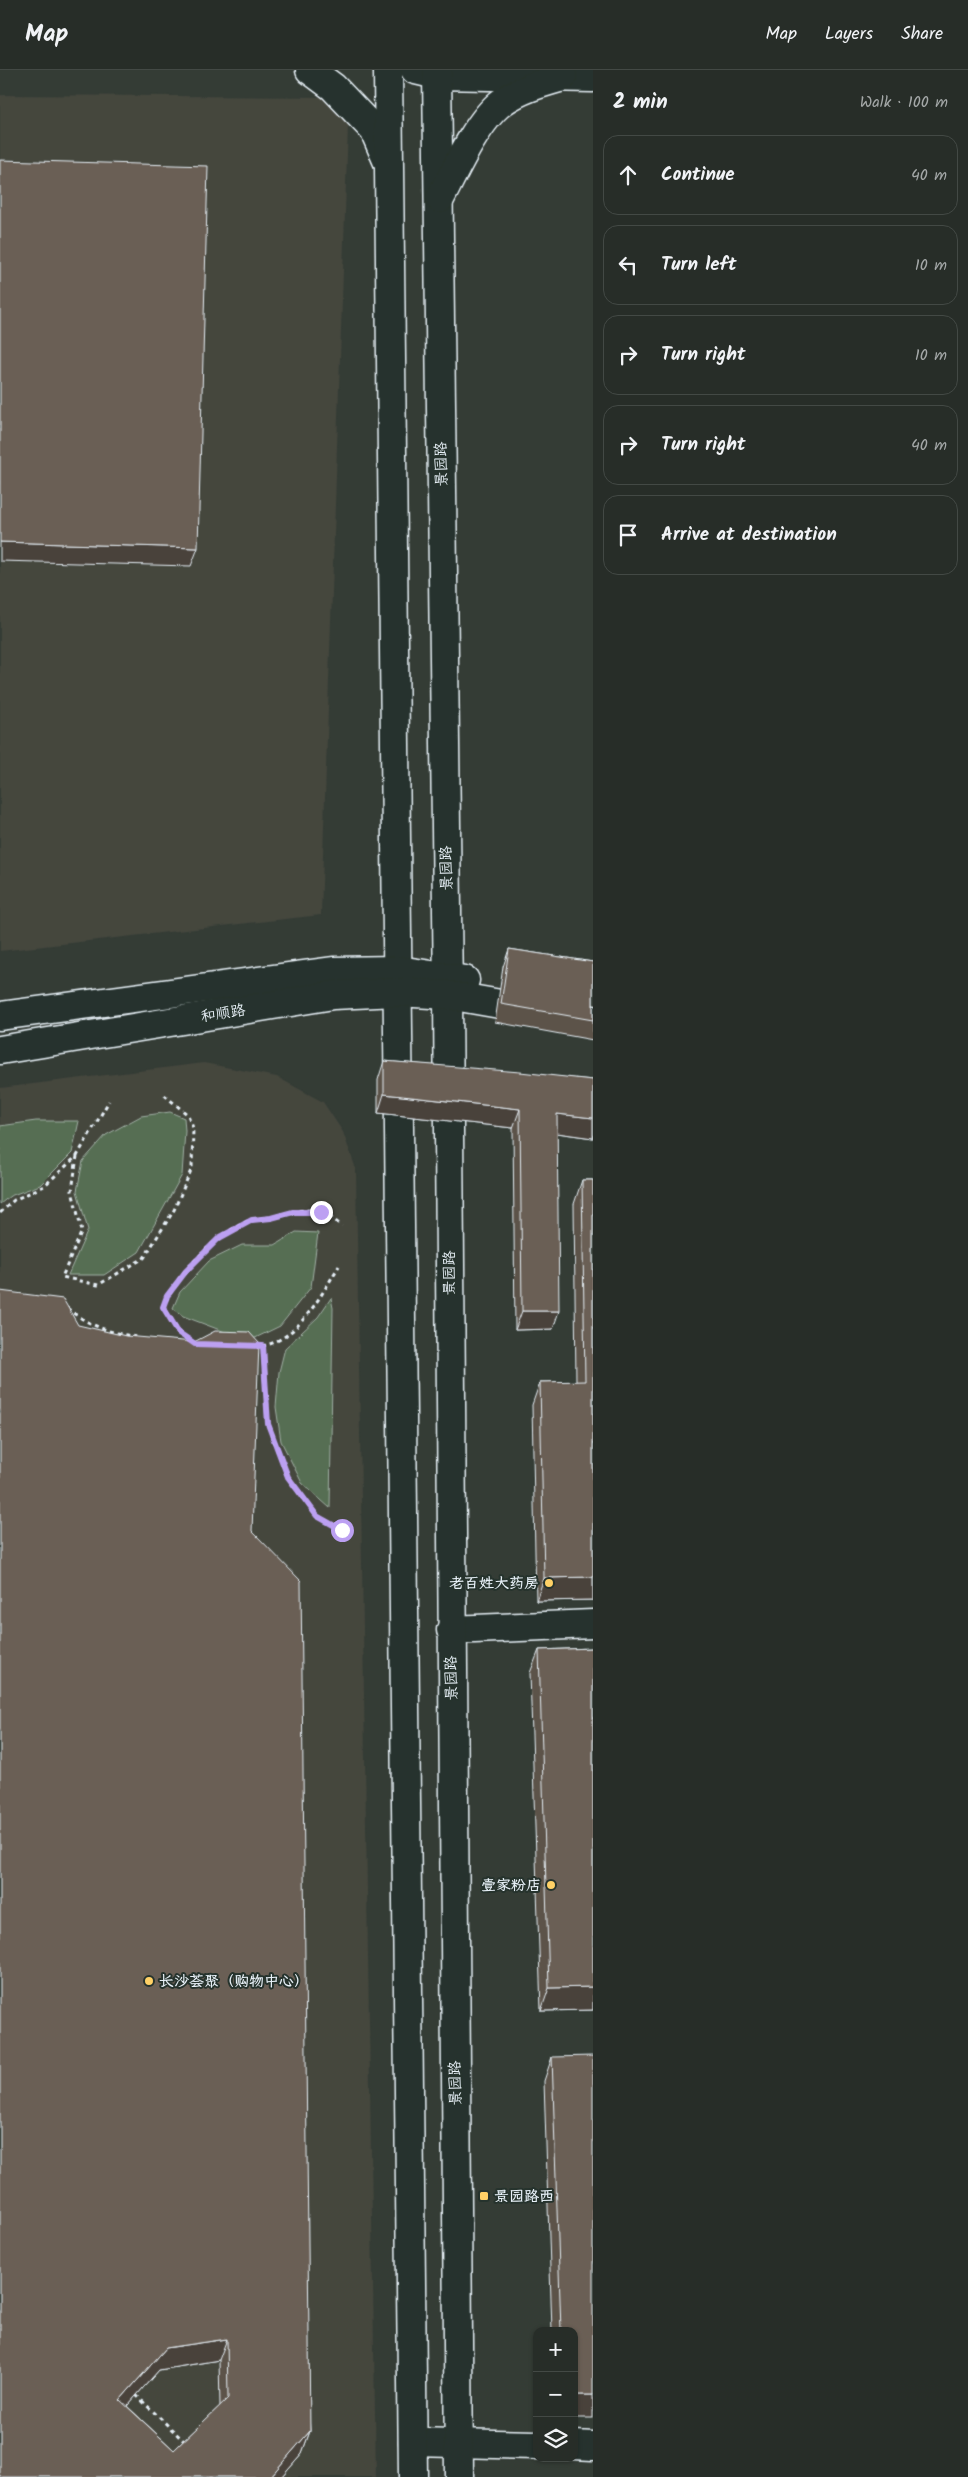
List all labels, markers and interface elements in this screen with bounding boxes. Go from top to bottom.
text: Map [25,15,68,54]
text: Map [766,20,797,49]
text: Layers [825,20,873,49]
text: Share [901,20,943,49]
text: 2 min [613,86,668,119]
text: Walk · 100 m [860,90,948,115]
text: Continue [661,160,734,190]
icon: ahead [614,161,642,189]
text: 40 m [911,163,947,188]
text: Turn left [661,250,736,280]
icon: left [614,251,642,279]
text: 10 m [915,253,947,278]
text: Turn right [661,340,746,370]
icon: right [614,341,642,369]
text: 10 m [915,343,947,368]
text: Turn right [661,430,746,460]
icon: right [614,431,642,459]
text: 40 m [911,433,947,458]
street label: 景园路 [430,441,454,487]
text: Arrive at destination [661,520,837,550]
icon: arrive [614,521,642,549]
street label: 景园路 [435,845,459,891]
street label: 和顺路 [199,999,247,1029]
route end [310,1201,333,1224]
street label: 景园路 [438,1250,462,1296]
route start [331,1519,354,1542]
place label: 老百姓大药房 [449,1572,539,1596]
marker: 老百姓大药房 [543,1577,555,1589]
street label: 景园路 [440,1655,464,1701]
place label: 壹家粉店 [481,1874,541,1898]
marker: 壹家粉店 [545,1879,557,1891]
place label: 长沙荟聚（购物中心） [159,1970,309,1994]
marker: 长沙荟聚（购物中心） [143,1975,155,1987]
street label: 景园路 [444,2060,468,2106]
place label: 景园路西 [494,2185,554,2209]
marker: 景园路西 [478,2190,490,2202]
map controls [533,2327,578,2462]
button: + [533,2327,578,2372]
button: − [533,2372,578,2417]
button: layers [533,2417,578,2462]

